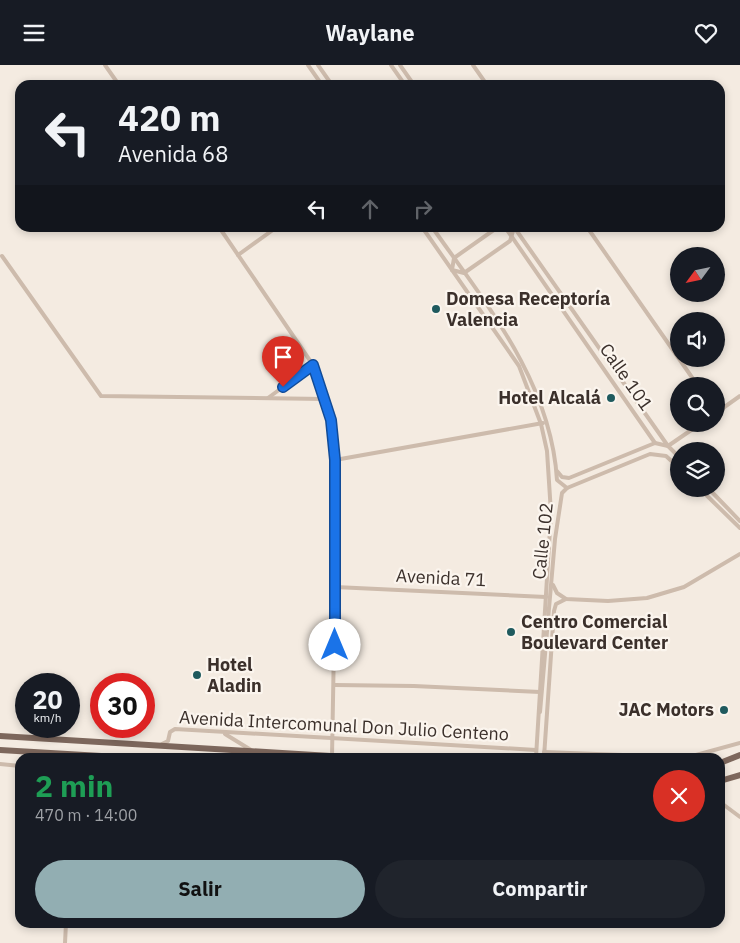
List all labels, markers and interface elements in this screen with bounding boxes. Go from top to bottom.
text: Waylane [325,18,415,47]
icon: menu [20,19,48,47]
icon: heart [692,19,720,47]
text: 420 m [118,95,221,141]
icon: left [35,100,100,165]
text: Avenida 68 [118,139,228,168]
icon: left [303,195,331,223]
icon: ahead [356,195,384,223]
icon: right [409,195,437,223]
north arrow [670,247,725,303]
map controls [670,247,725,497]
place label: Domesa Receptoría Valencia [446,287,610,331]
marker: Domesa Receptoría Valencia [430,303,442,315]
button: sound [670,312,725,367]
pin [262,336,304,387]
street label: Calle 101 [595,339,658,415]
icon: arrive [269,343,297,371]
button: search [670,377,725,432]
place label: Hotel Alcalá [498,386,601,409]
marker: Hotel Alcalá [605,392,617,404]
button: layers [670,442,725,497]
street label: Calle 102 [527,501,558,580]
street label: Avenida 71 [395,564,487,591]
place label: Centro Comercial Boulevard Center [521,610,668,654]
position arrow [308,618,360,670]
marker: Centro Comercial Boulevard Center [505,626,517,638]
place label: Hotel Aladin [207,653,262,697]
marker: Hotel Aladin [191,669,203,681]
speed limit sign: 30 [90,673,155,738]
text: 20 [32,683,63,716]
place label: JAC Motors [618,698,714,721]
marker: JAC Motors [718,704,730,716]
street label: Avenida Intercomunal Don Julio Centeno [179,705,510,746]
text: km/h [33,710,62,725]
text: 2 min [35,766,113,805]
button: close [653,770,705,822]
text: 470 m · 14:00 [35,805,137,825]
button: Salir [35,860,365,918]
button: Compartir [375,860,705,918]

